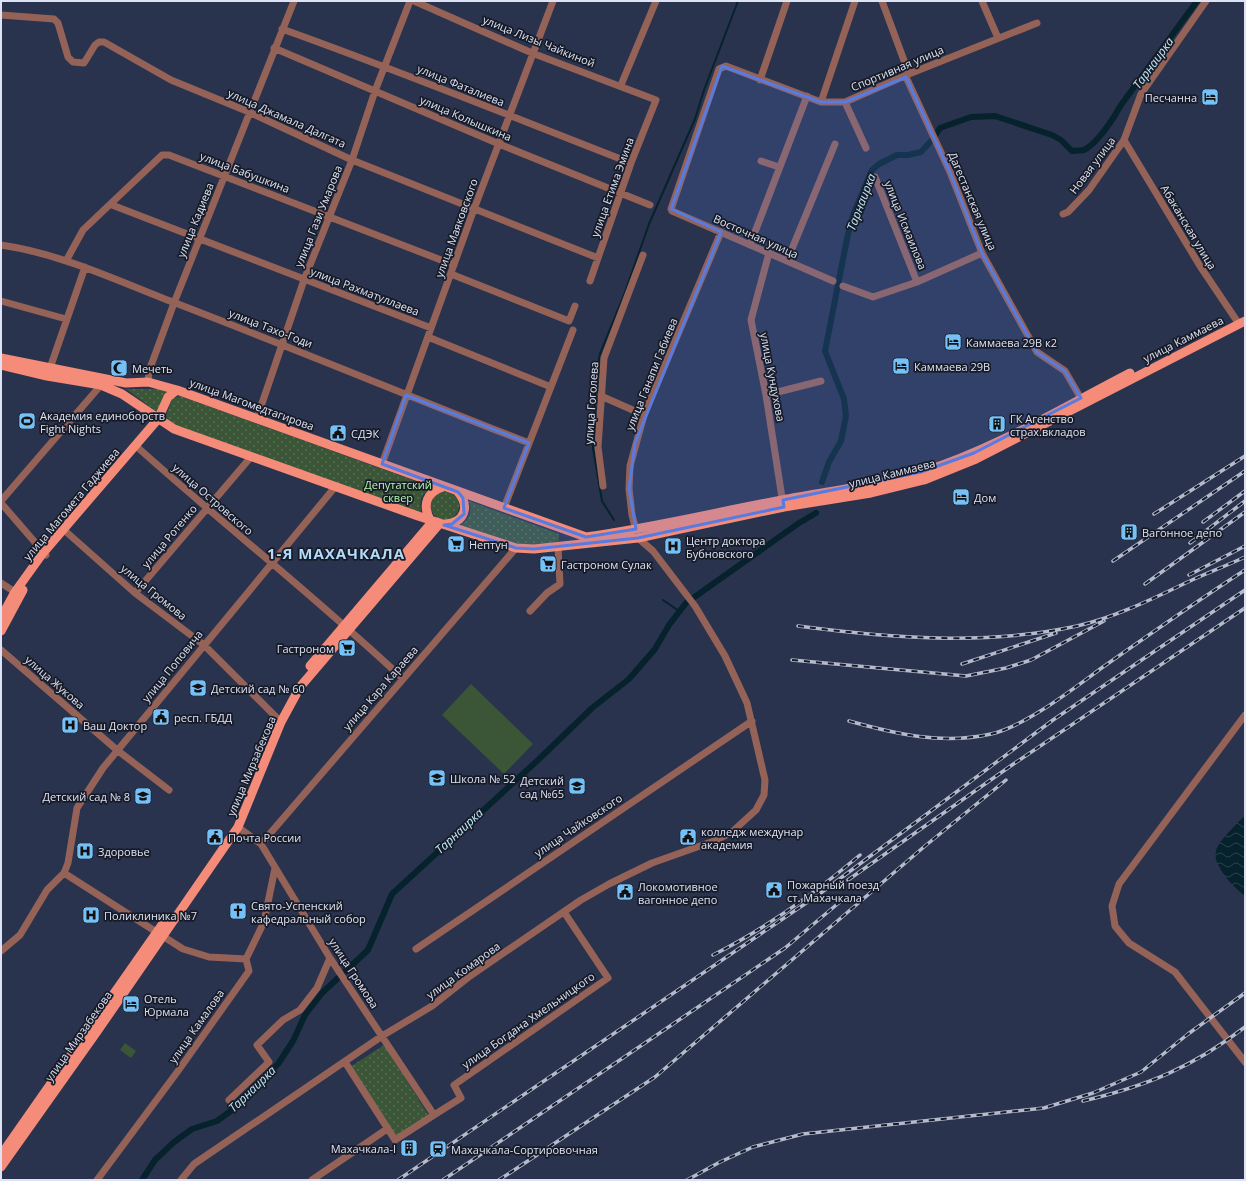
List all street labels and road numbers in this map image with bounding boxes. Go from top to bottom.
street label: улица Лизы Чайкиной [481,12,597,70]
street label: Спортивная улица [848,42,946,94]
street label: улица Фаталиева [415,61,507,109]
street label: улица Джамала Далгата [226,85,348,151]
street label: улица Колышкина [418,92,514,144]
street label: Новая улица [1066,133,1118,197]
street label: улица Етима Эмина [587,135,637,239]
street label: улица Бабушкина [198,148,292,196]
street label: Дагестанская улица [945,149,1001,253]
street label: улица Гази Умарова [291,163,345,269]
street label: улица Маяковского [431,176,481,280]
street label: улица Исмаилова [881,178,931,272]
street label: улица Кадиева [173,180,217,260]
street label: Абаканская улица [1158,182,1220,272]
street label: Восточная улица [711,211,801,261]
street label: улица Рахматуллаева [308,263,422,319]
street label: улица Тахо-Годи [227,305,315,351]
street label: улица Каммаева [1140,312,1226,366]
street label: улица Ганапи Габиева [622,315,680,433]
street label: улица Кундухова [757,331,789,423]
street label: улица Гоголева [581,361,601,445]
street label: улица Магомедтагирова [188,374,316,434]
street label: улица Магомета Гаджиева [20,445,122,563]
street label: улица Каммаева [847,455,937,491]
street label: улица Островского [169,460,257,538]
street label: улица Ротенко [138,501,200,571]
street label: улица Громова [118,561,190,623]
street label: улица Поповича [138,627,206,705]
street label: улица Кара Караева [339,643,421,733]
street label: улица Жукова [22,652,88,712]
street label: улица Мирзабекова [223,714,279,818]
street label: улица Чайковского [531,790,625,860]
street label: улица Громова [326,935,382,1011]
street label: улица Комарова [423,938,503,1002]
street label: улица Богдана Хмельницкого [459,968,598,1072]
street label: улица Камалова [165,986,227,1066]
street label: улица Мирзабекова [41,988,115,1084]

